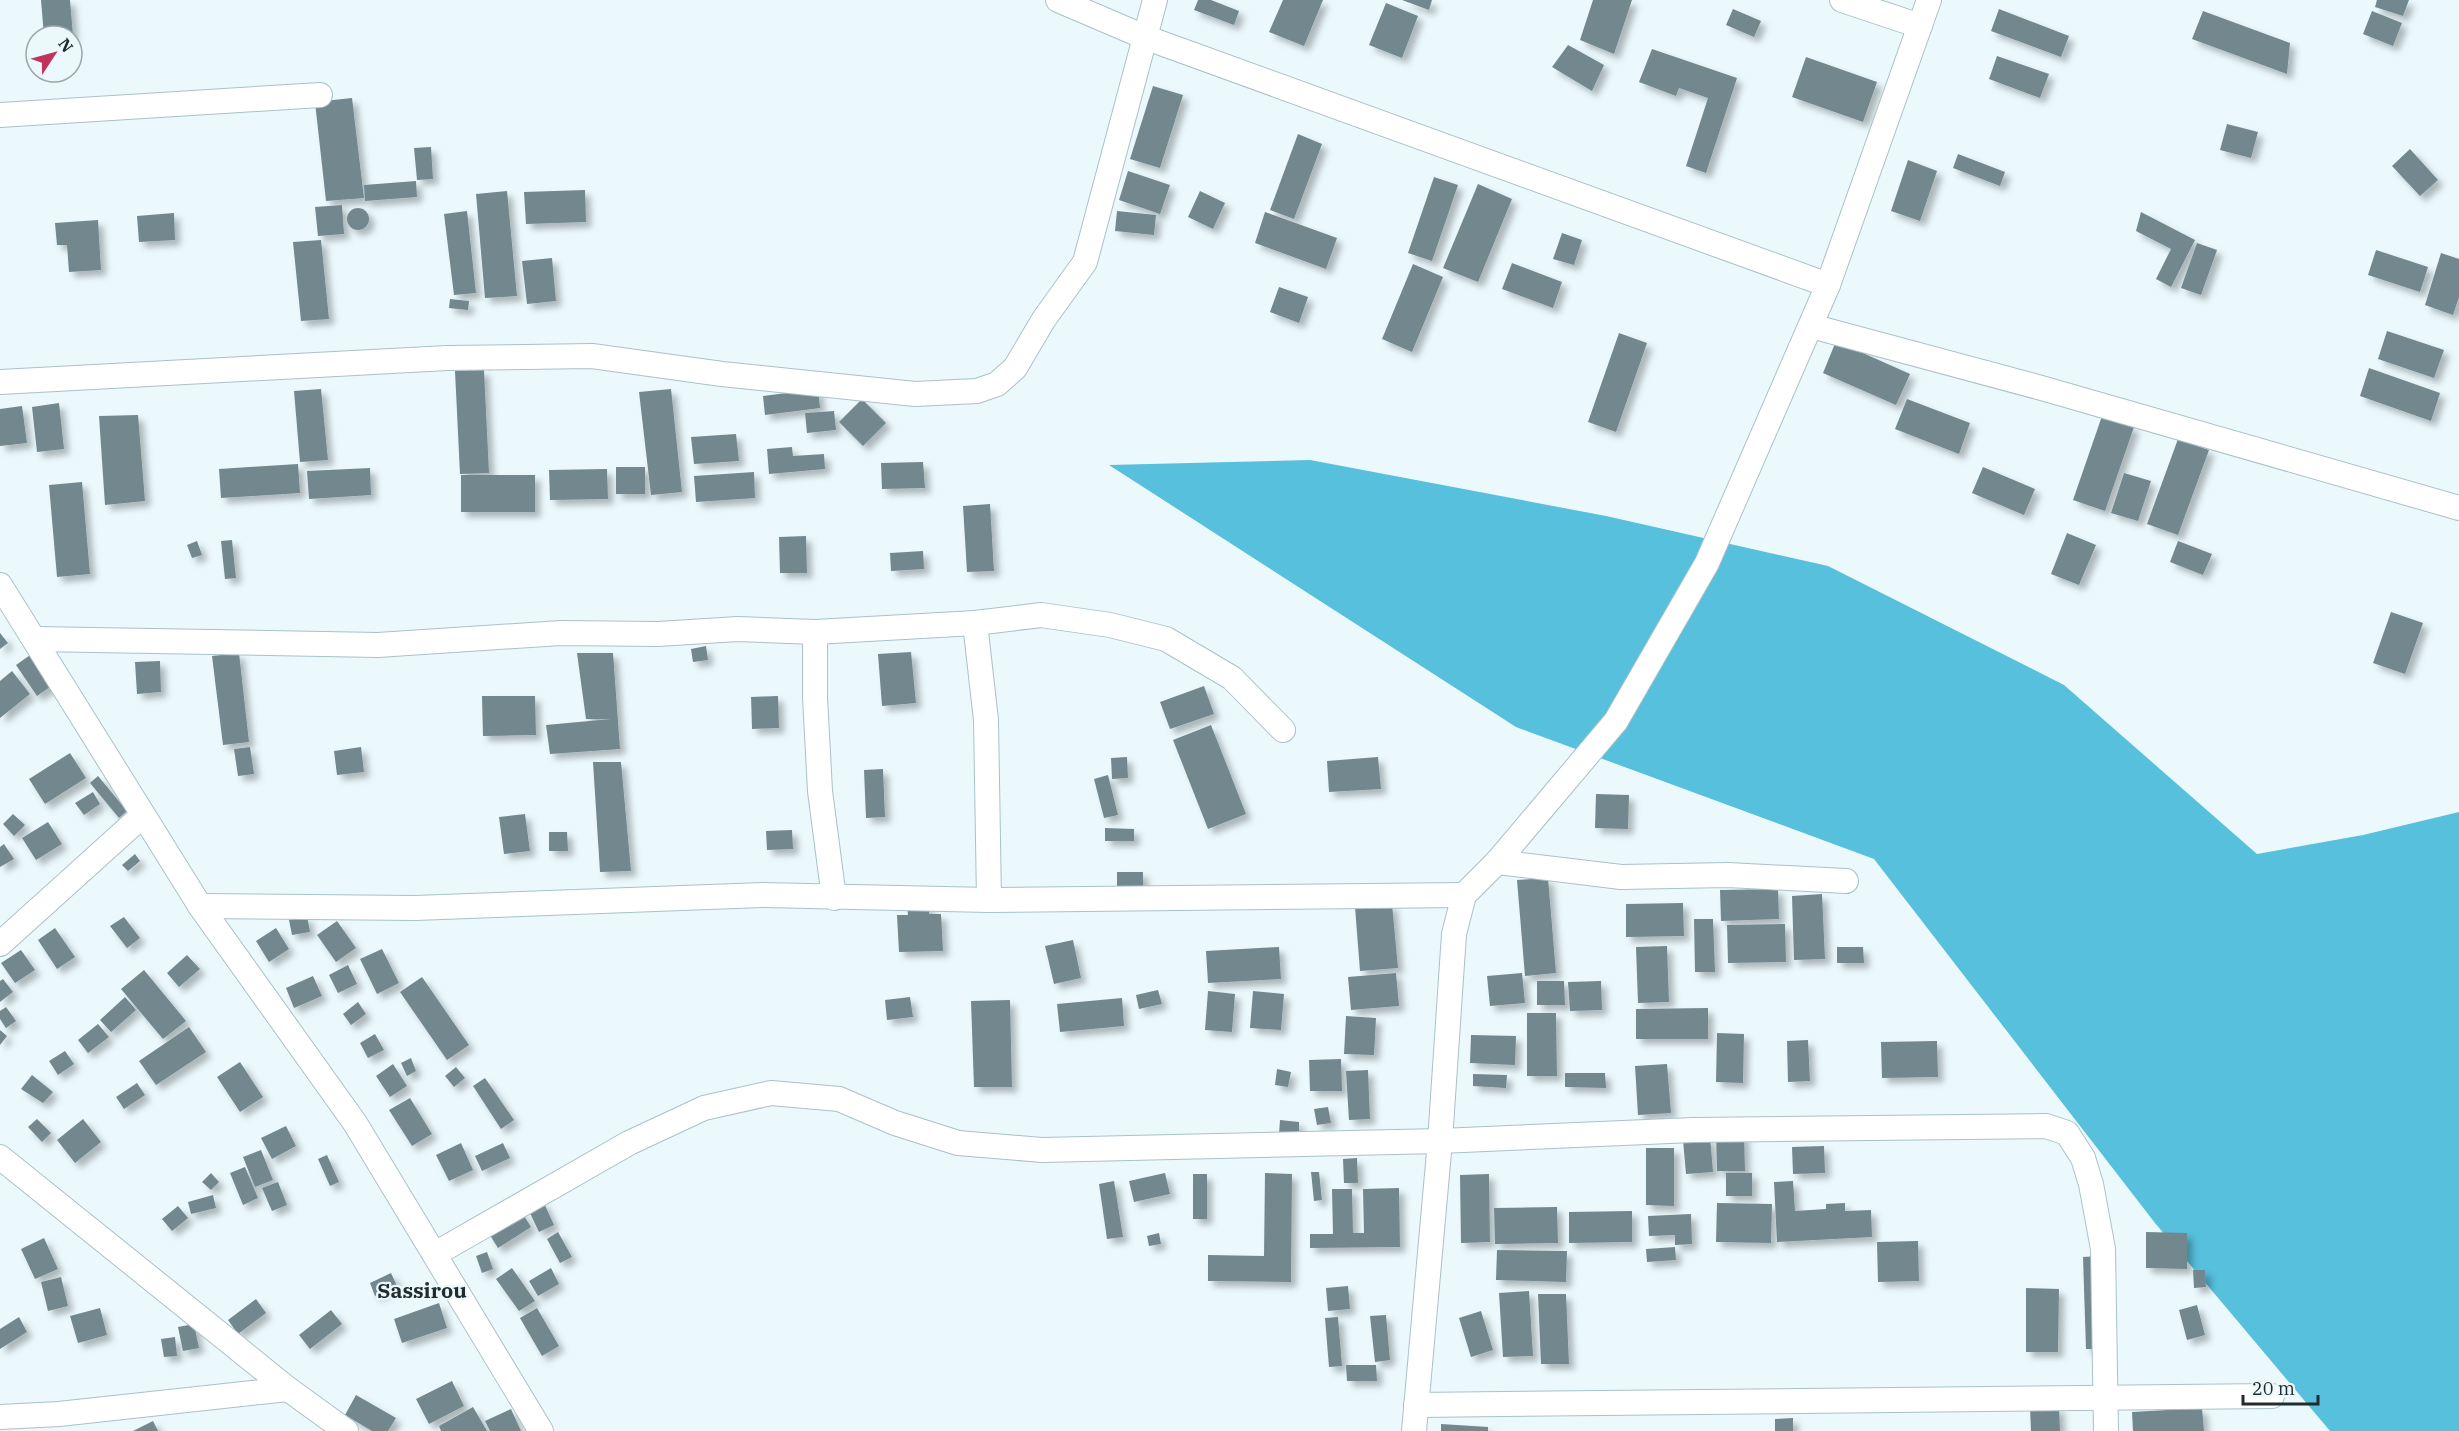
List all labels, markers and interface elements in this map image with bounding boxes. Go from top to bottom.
north arrow [24,24,84,84]
text: N [54,34,78,56]
district label: Sassirou [377,1276,467,1304]
scale bar [2243,1368,2318,1406]
text: 20 m [2252,1377,2295,1400]

